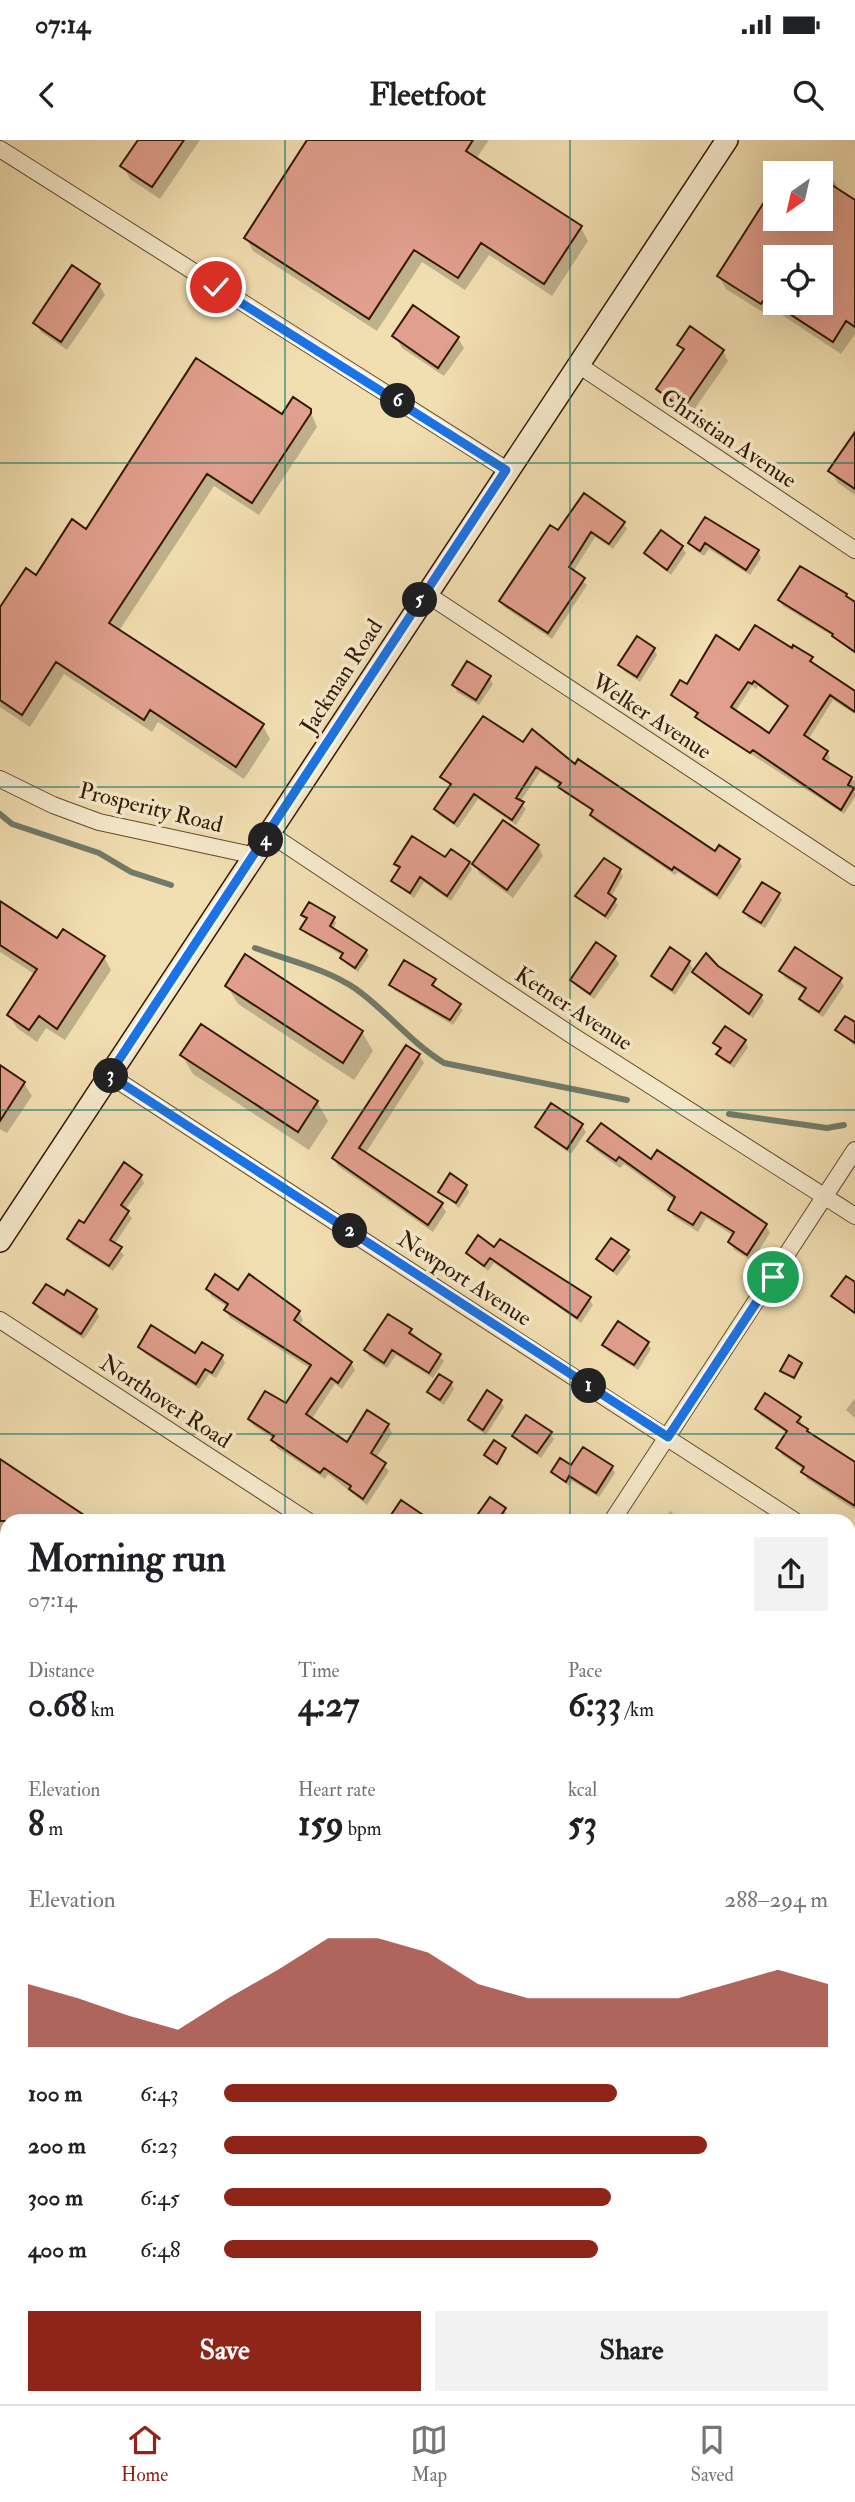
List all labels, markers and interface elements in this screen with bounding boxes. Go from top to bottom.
text: 07:14 [35,9,90,41]
text: Fleetfoot [369,75,486,115]
icon: back [28,76,66,114]
icon: search [789,76,827,114]
north arrow [763,161,833,231]
map controls [763,161,833,315]
button: locate [763,245,833,315]
pin [186,257,246,317]
icon: check [197,268,235,306]
street label: Christian Avenue [655,382,803,495]
pin: 6 [380,384,416,418]
text: 6 [393,388,402,412]
pin: 5 [402,582,438,617]
text: 5 [415,587,424,611]
street label: Jackman Road [293,614,389,740]
street label: Welker Avenue [585,666,717,766]
street label: Prosperity Road [76,776,226,840]
pin: 4 [248,822,284,858]
text: 4 [260,827,271,851]
street label: Ketner Avenue [510,960,638,1057]
pin: 3 [94,1058,128,1094]
text: 3 [107,1063,114,1087]
pin: 2 [332,1214,368,1248]
text: 2 [345,1218,354,1242]
street label: Newport Avenue [392,1224,538,1334]
pin [743,1247,803,1307]
icon: arrive [754,1258,792,1296]
street label: Northover Road [95,1348,237,1455]
pin: 1 [572,1368,606,1404]
text: 1 [585,1373,592,1397]
text: Morning run [28,1535,226,1583]
button: share [754,1537,828,1611]
text: 07:14 [28,1585,77,1614]
text: Distance [28,1659,94,1683]
text: Time [298,1659,340,1683]
text: Pace [568,1659,602,1683]
text: 0.68 [28,1683,87,1727]
text: 4:27 [298,1683,359,1727]
text: 6:33 [568,1683,621,1727]
text: km [87,1698,115,1722]
text: /km [621,1698,654,1722]
text: Elevation [28,1778,100,1802]
text: Heart rate [298,1778,375,1802]
text: kcal [568,1778,597,1802]
text: 8 [28,1802,44,1846]
text: 159 [298,1802,344,1846]
text: 53 [568,1802,597,1846]
text: m [44,1817,63,1841]
text: bpm [344,1817,381,1841]
text: Elevation [28,1885,116,1914]
text: 288–294 m [725,1885,828,1914]
text: 100 m [28,2079,82,2108]
text: 6:43 [140,2079,179,2108]
text: 200 m [28,2131,86,2160]
text: 6:23 [140,2131,178,2160]
text: 300 m [28,2183,83,2212]
text: 6:45 [140,2183,180,2212]
text: 400 m [28,2235,87,2264]
text: 6:48 [140,2235,180,2264]
button: Save [28,2311,421,2391]
button: Share [435,2311,828,2391]
tab: Home [121,2421,168,2487]
tab: Map [410,2421,448,2487]
tab: Saved [690,2421,734,2487]

